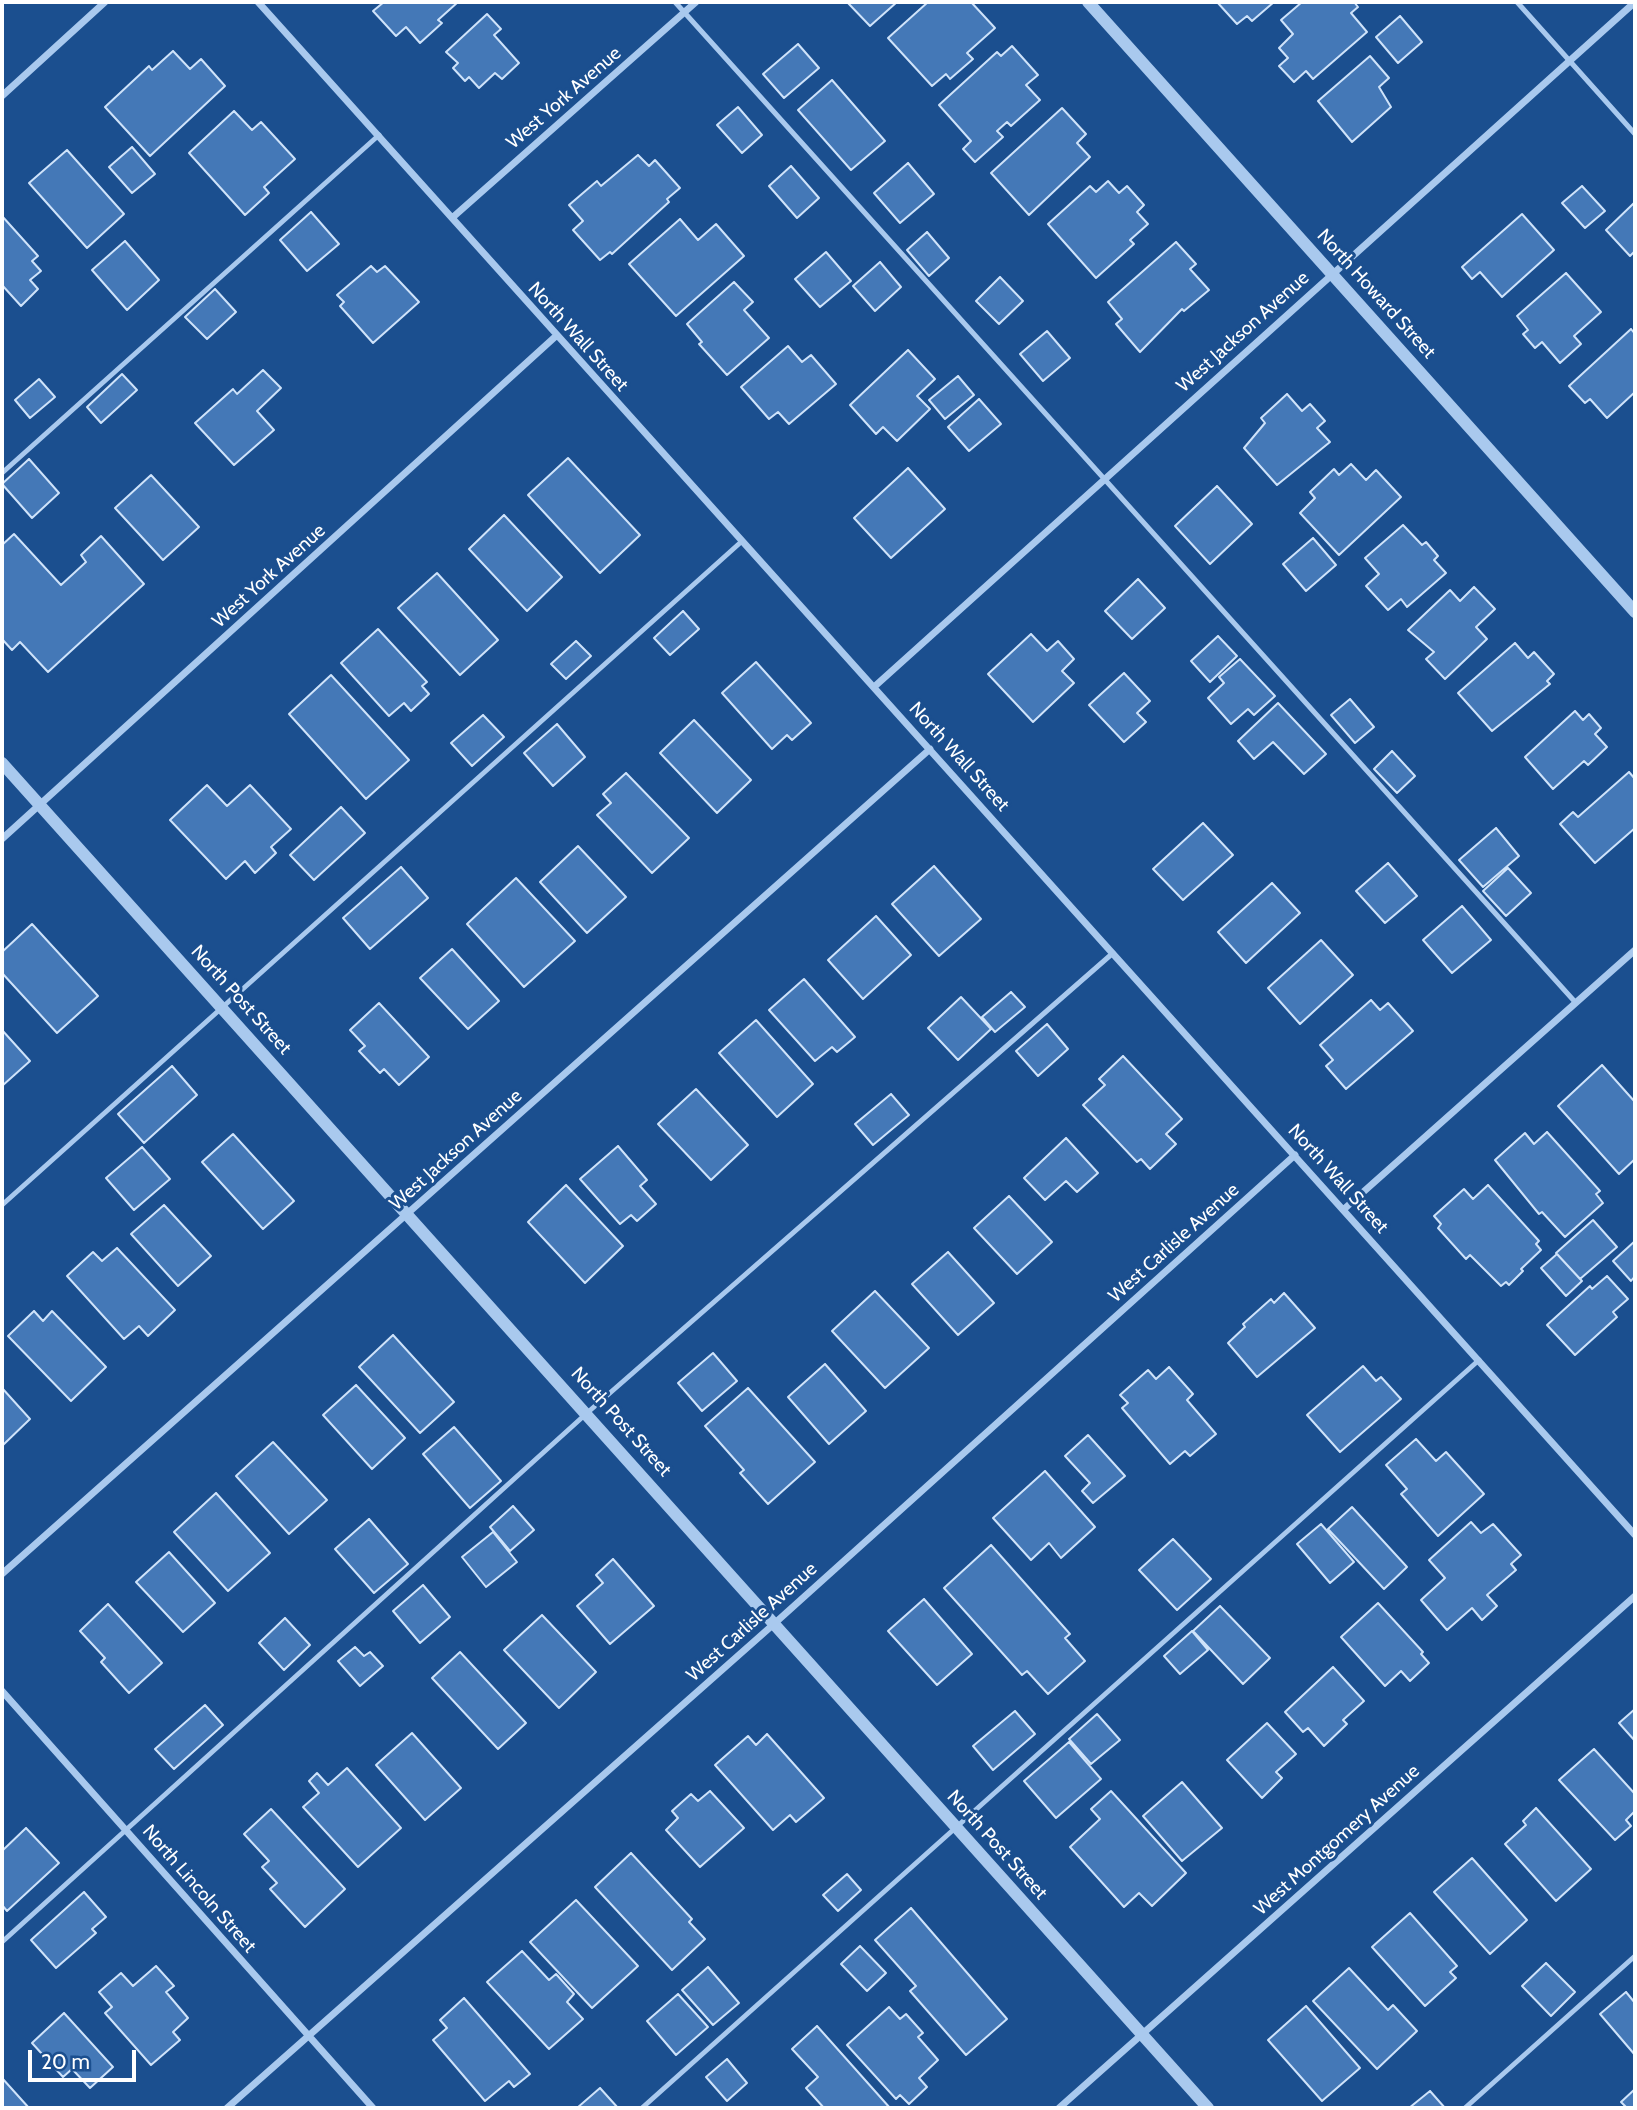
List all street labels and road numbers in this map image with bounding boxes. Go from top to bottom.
street label: West York Avenue [502,42,626,154]
street label: North Howard Street [1312,225,1440,363]
street label: West Jackson Avenue [1172,267,1314,397]
street label: North Wall Street [523,278,633,396]
street label: West York Avenue [208,519,330,633]
street label: North Wall Street [904,698,1014,816]
street label: North Post Street [186,941,296,1059]
street label: West Jackson Avenue [385,1085,527,1215]
street label: North Wall Street [1283,1120,1393,1238]
street label: West Carlisle Avenue [1104,1179,1244,1307]
street label: North Post Street [566,1363,676,1481]
street label: West Carlisle Avenue [682,1558,822,1686]
street label: West Montgomery Avenue [1250,1760,1424,1920]
street label: North Post Street [942,1786,1052,1904]
street label: North Lincoln Street [137,1820,261,1958]

